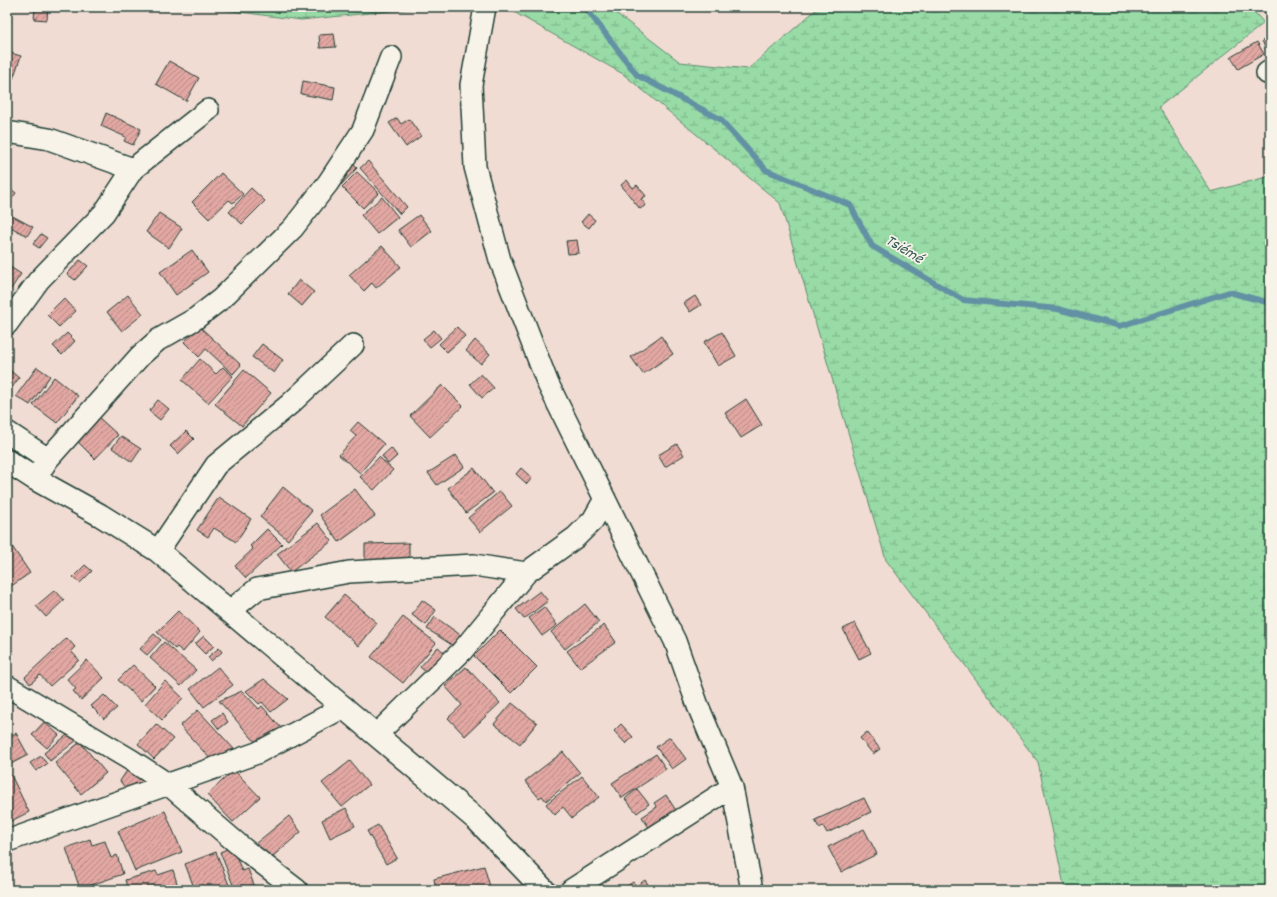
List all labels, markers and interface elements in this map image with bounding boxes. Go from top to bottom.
water label: Tsiémé [881,230,929,271]

